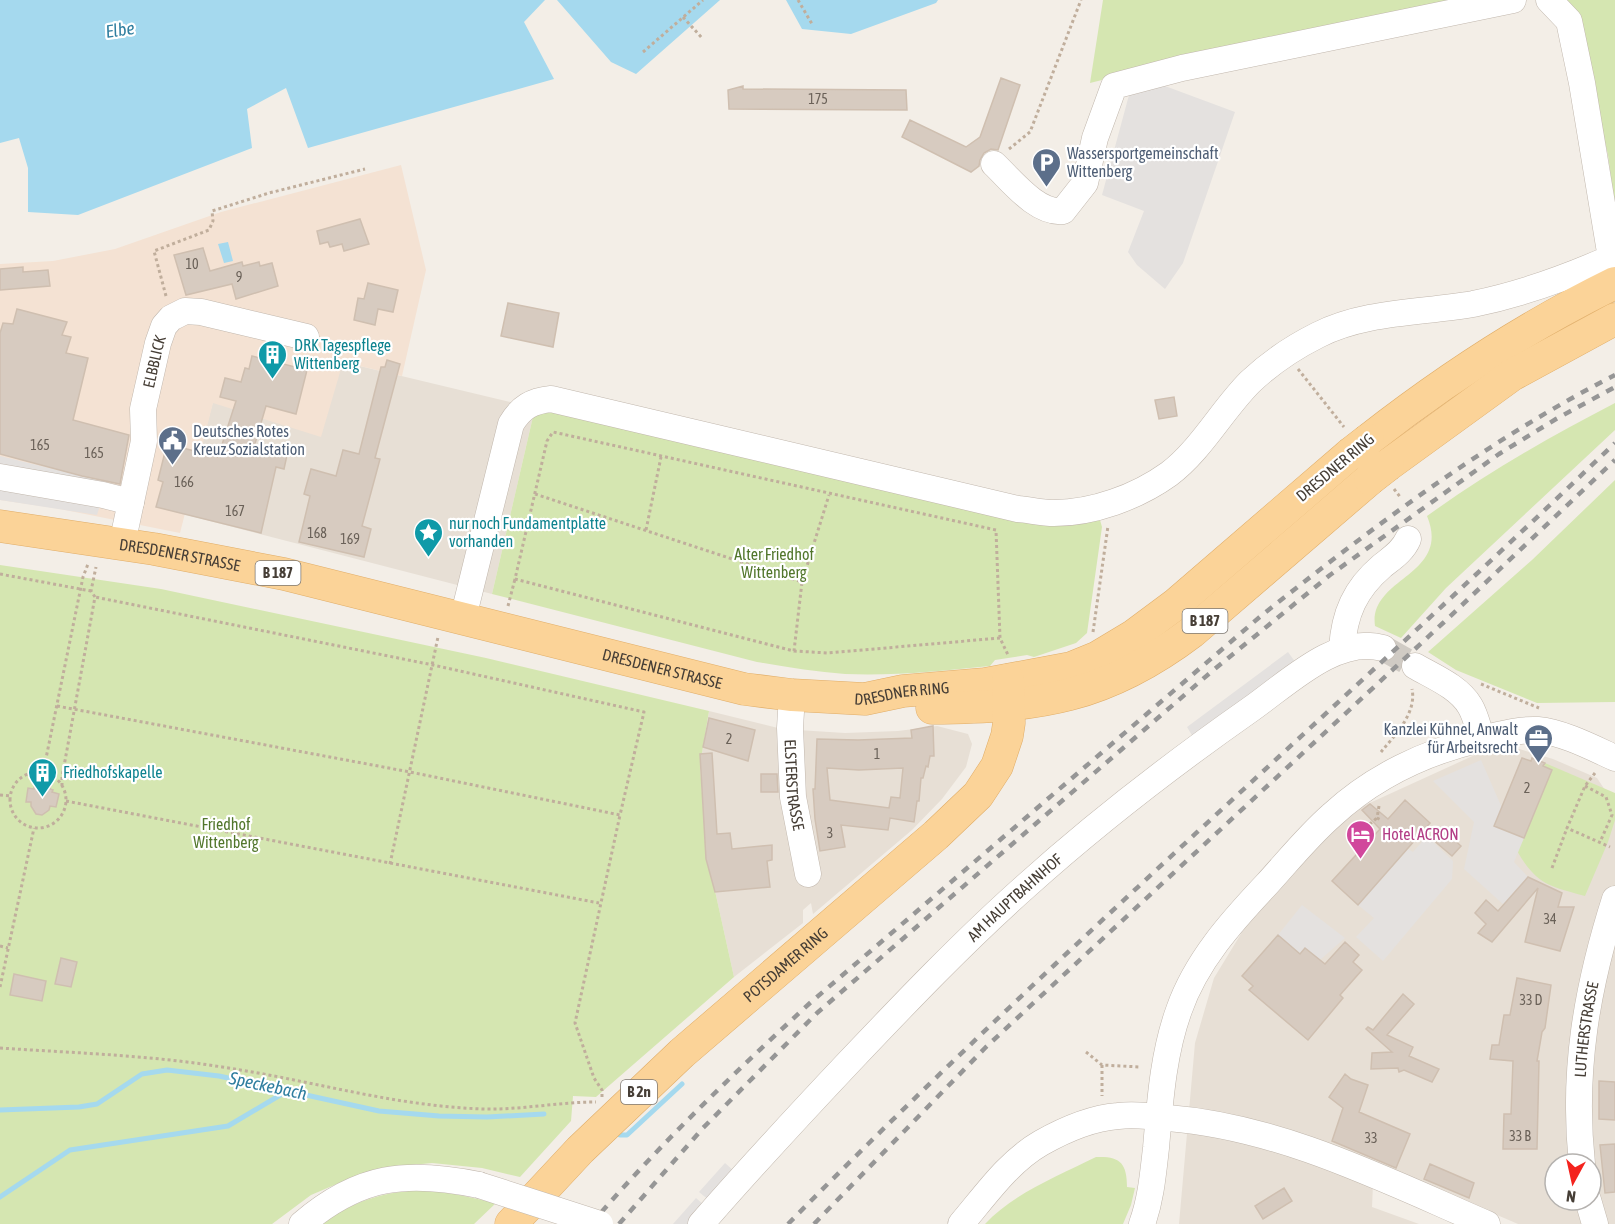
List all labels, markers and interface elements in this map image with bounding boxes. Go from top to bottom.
water label: Elbe [104,17,136,42]
house number: 175 [808,91,828,107]
place label: Wassersportgemeinschaft Wittenberg [1067,144,1219,181]
parking icon: Wassersportgemeinschaft Wittenberg [1030,146,1062,188]
house number: 10 [185,256,199,272]
house number: 9 [236,269,242,285]
street label: ELBBLICK [139,333,169,390]
place label: DRK Tagespflege Wittenberg [294,336,391,373]
building icon: DRK Tagespflege Wittenberg [257,338,289,380]
place label: Deutsches Rotes Kreuz Sozialstation [193,422,305,458]
public building icon: Deutsches Rotes Kreuz Sozialstation [156,424,188,466]
street label: DRESDNER RING [1292,429,1378,505]
house number: 165 [30,437,50,453]
house number: 165 [84,445,104,461]
house number: 166 [174,474,194,490]
house number: 167 [225,503,245,519]
place label: nur noch Fundamentplatte vorhanden [449,514,606,550]
place icon: nur noch Fundamentplatte vorhanden [412,516,444,558]
house number: 168 [307,525,327,541]
house number: 169 [340,531,360,547]
street label: DRESDENER STRASSE [118,535,242,574]
park label: Alter Friedhof Wittenberg [734,545,814,582]
road number: B 187 [256,561,300,585]
road number: B 187 [1182,609,1228,633]
street label: DRESDENER STRASSE [601,645,724,692]
street label: DRESDNER RING [854,678,950,708]
place label: Kanzlei Kühnel, Anwalt für Arbeitsrecht [1384,720,1518,756]
office icon: Kanzlei Kühnel, Anwalt für Arbeitsrecht [1523,722,1555,764]
house number: 2 [726,731,732,747]
street label: ELSTERSTRASSE [781,739,808,832]
house number: 1 [874,746,880,762]
building icon: Friedhofskapelle [26,756,58,798]
place label: Friedhofskapelle [63,763,163,782]
house number: 2 [1524,780,1530,796]
park label: Friedhof Wittenberg [193,815,259,852]
hotel icon: Hotel ACRON [1345,818,1377,860]
house number: 3 [827,825,833,841]
place label: Hotel ACRON [1382,825,1459,843]
street label: AM HAUPTBAHNHOF [963,849,1066,945]
house number: 34 [1543,911,1557,927]
street label: POTSDAMER RING [739,923,831,1005]
street label: LUTHERSTRASSE [1571,980,1602,1078]
house number: 33 D [1520,992,1543,1008]
water label: Speckebach [227,1067,309,1104]
road number: B 2n [621,1080,657,1104]
house number: 33 B [1509,1128,1531,1144]
house number: 33 [1364,1130,1378,1146]
north arrow [1543,1152,1603,1212]
text: N [1565,1187,1577,1206]

